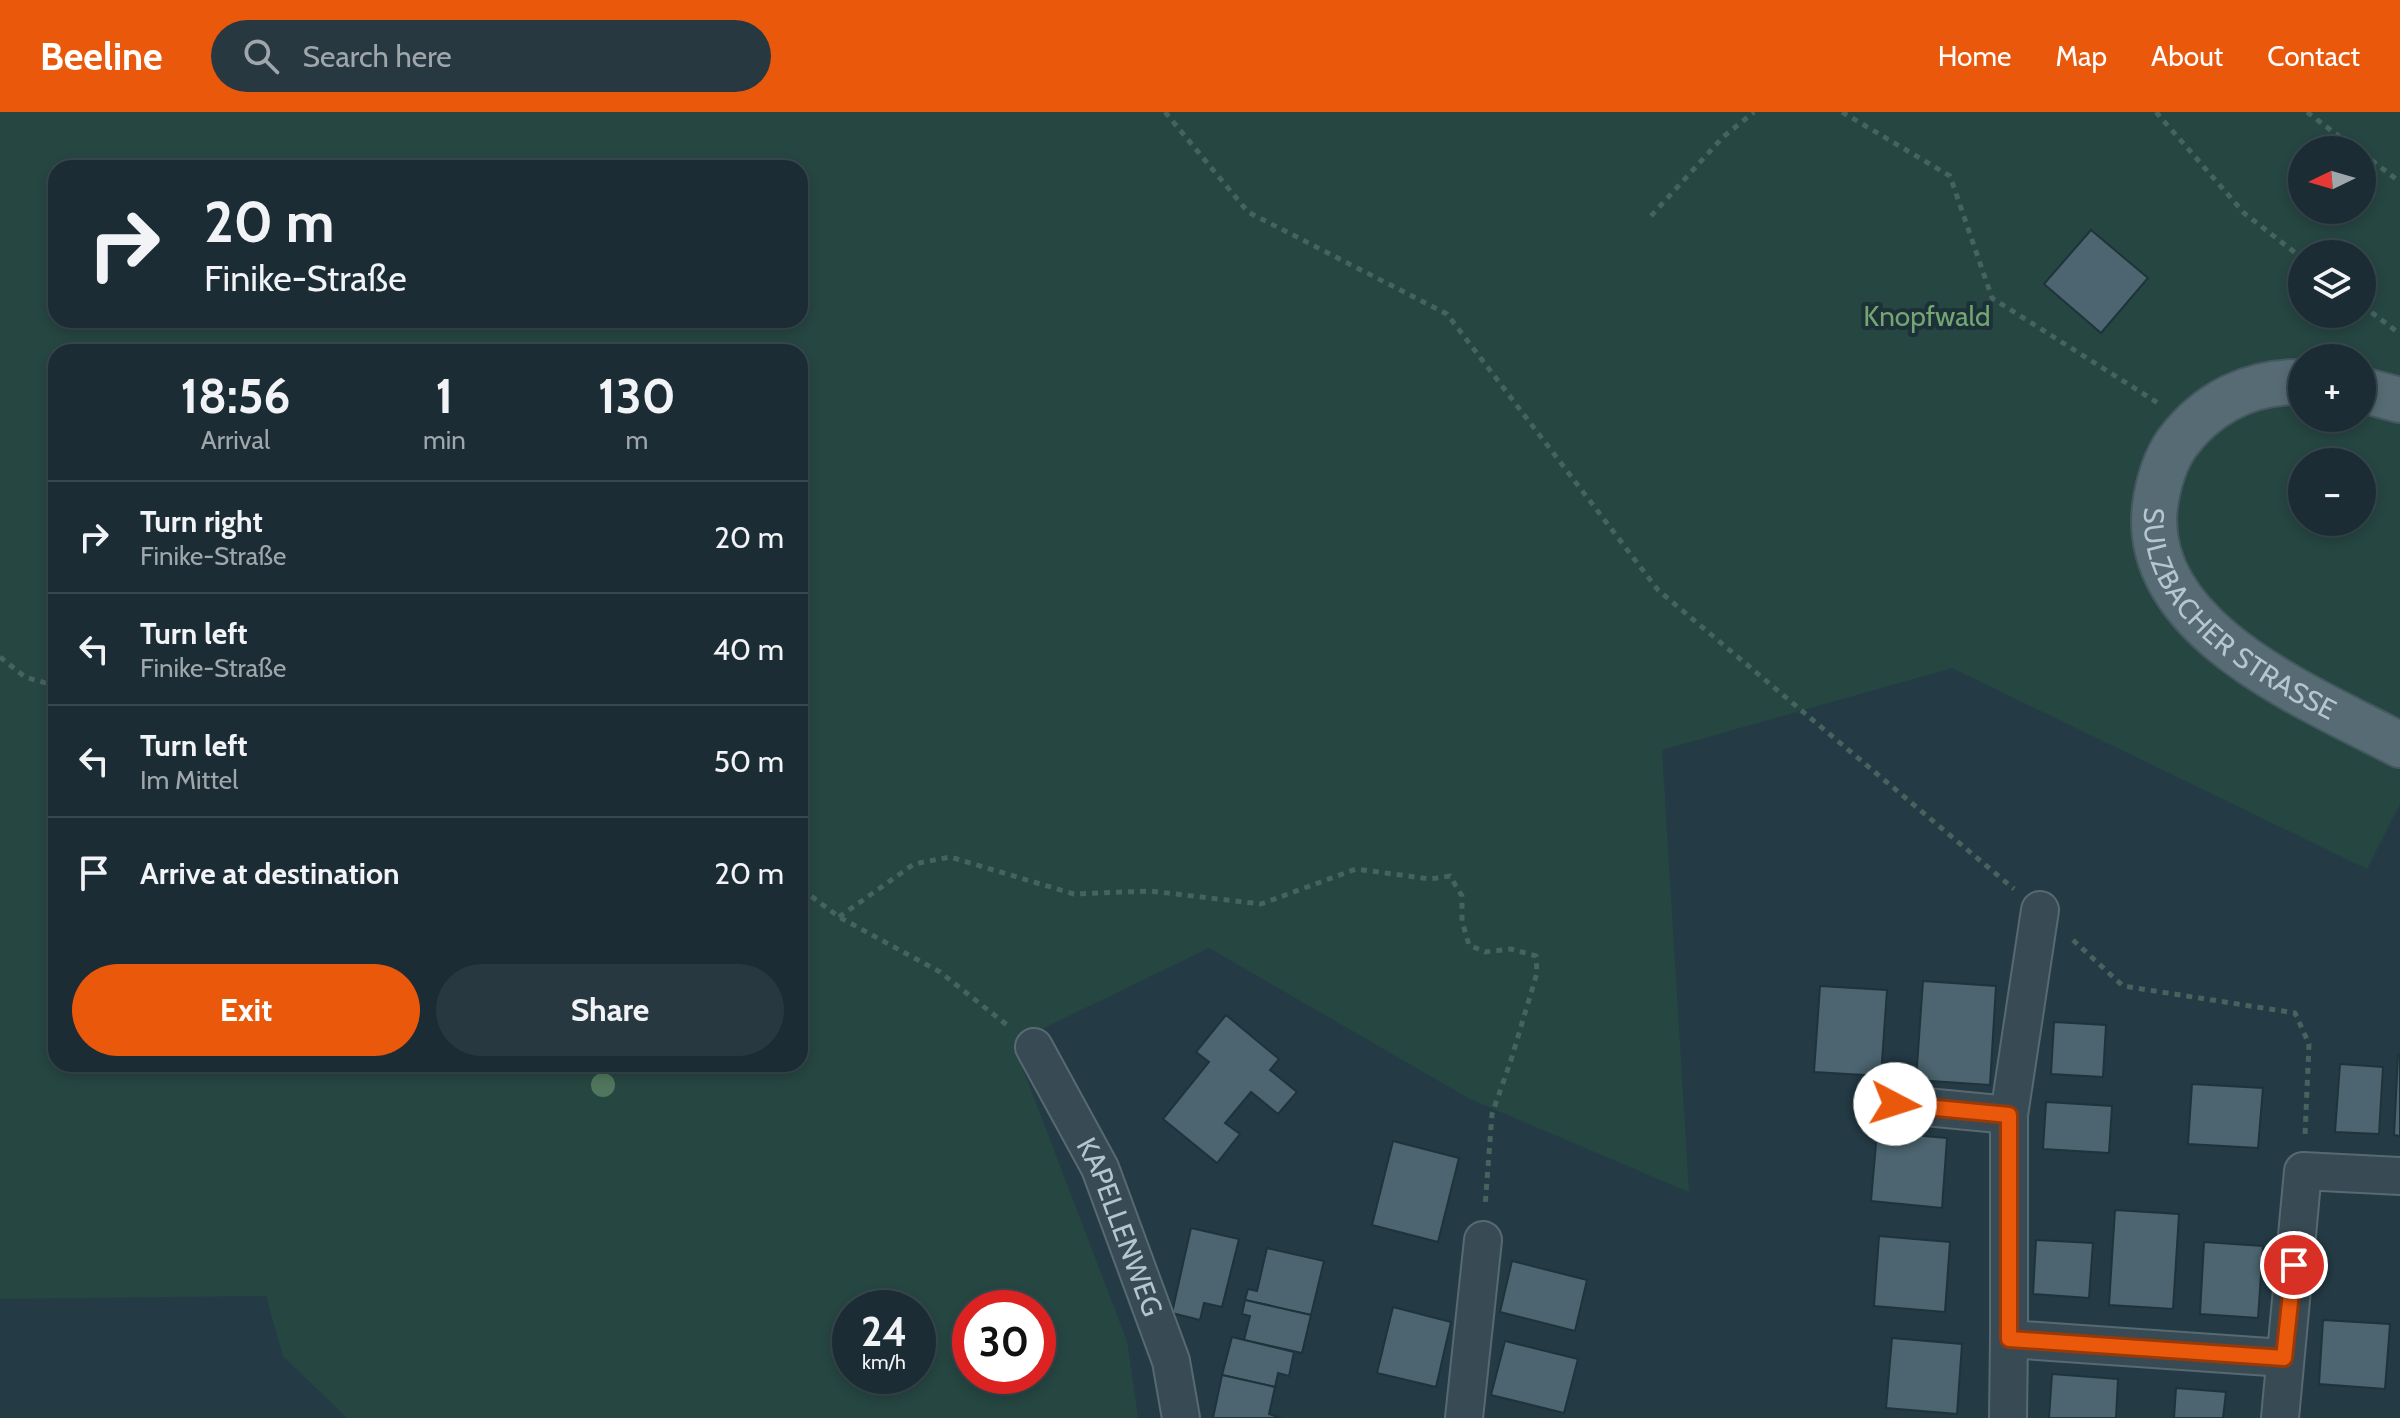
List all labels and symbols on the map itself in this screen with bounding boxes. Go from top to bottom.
north arrow [2288,136,2376,224]
park label: Knopfwald [1863,299,1991,333]
street label: SULZBACHER STRASSE [2137,507,2342,727]
position arrow [1853,1062,1937,1146]
street label: KAPELLENWEG [1070,1132,1170,1321]
pin [2260,1231,2328,1299]
speed limit sign: 30 [952,1290,1056,1394]

